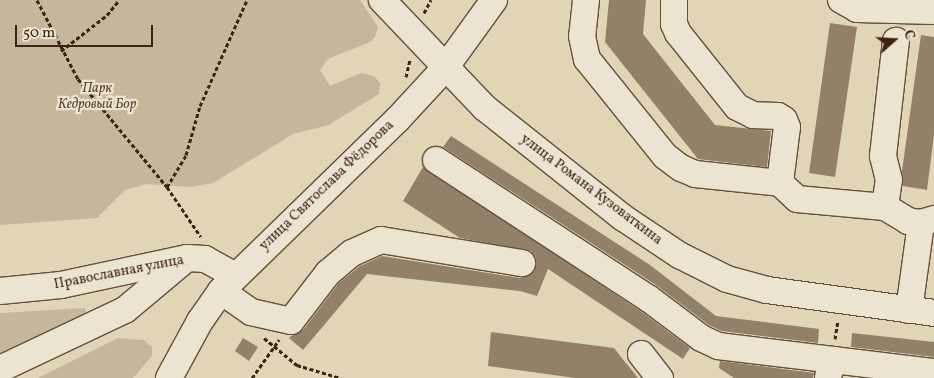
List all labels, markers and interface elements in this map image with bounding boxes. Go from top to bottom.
scale bar [18,15,155,47]
north arrow [869,15,919,65]
text: 50 m [23,23,55,44]
text: С [898,28,919,42]
park label: Парк Кедровый Бор [58,81,136,114]
street label: улица Святослава Фёдорова [256,117,398,255]
street label: улица Романа Кузоваткина [517,131,665,249]
street label: Православная улица [52,252,186,294]

